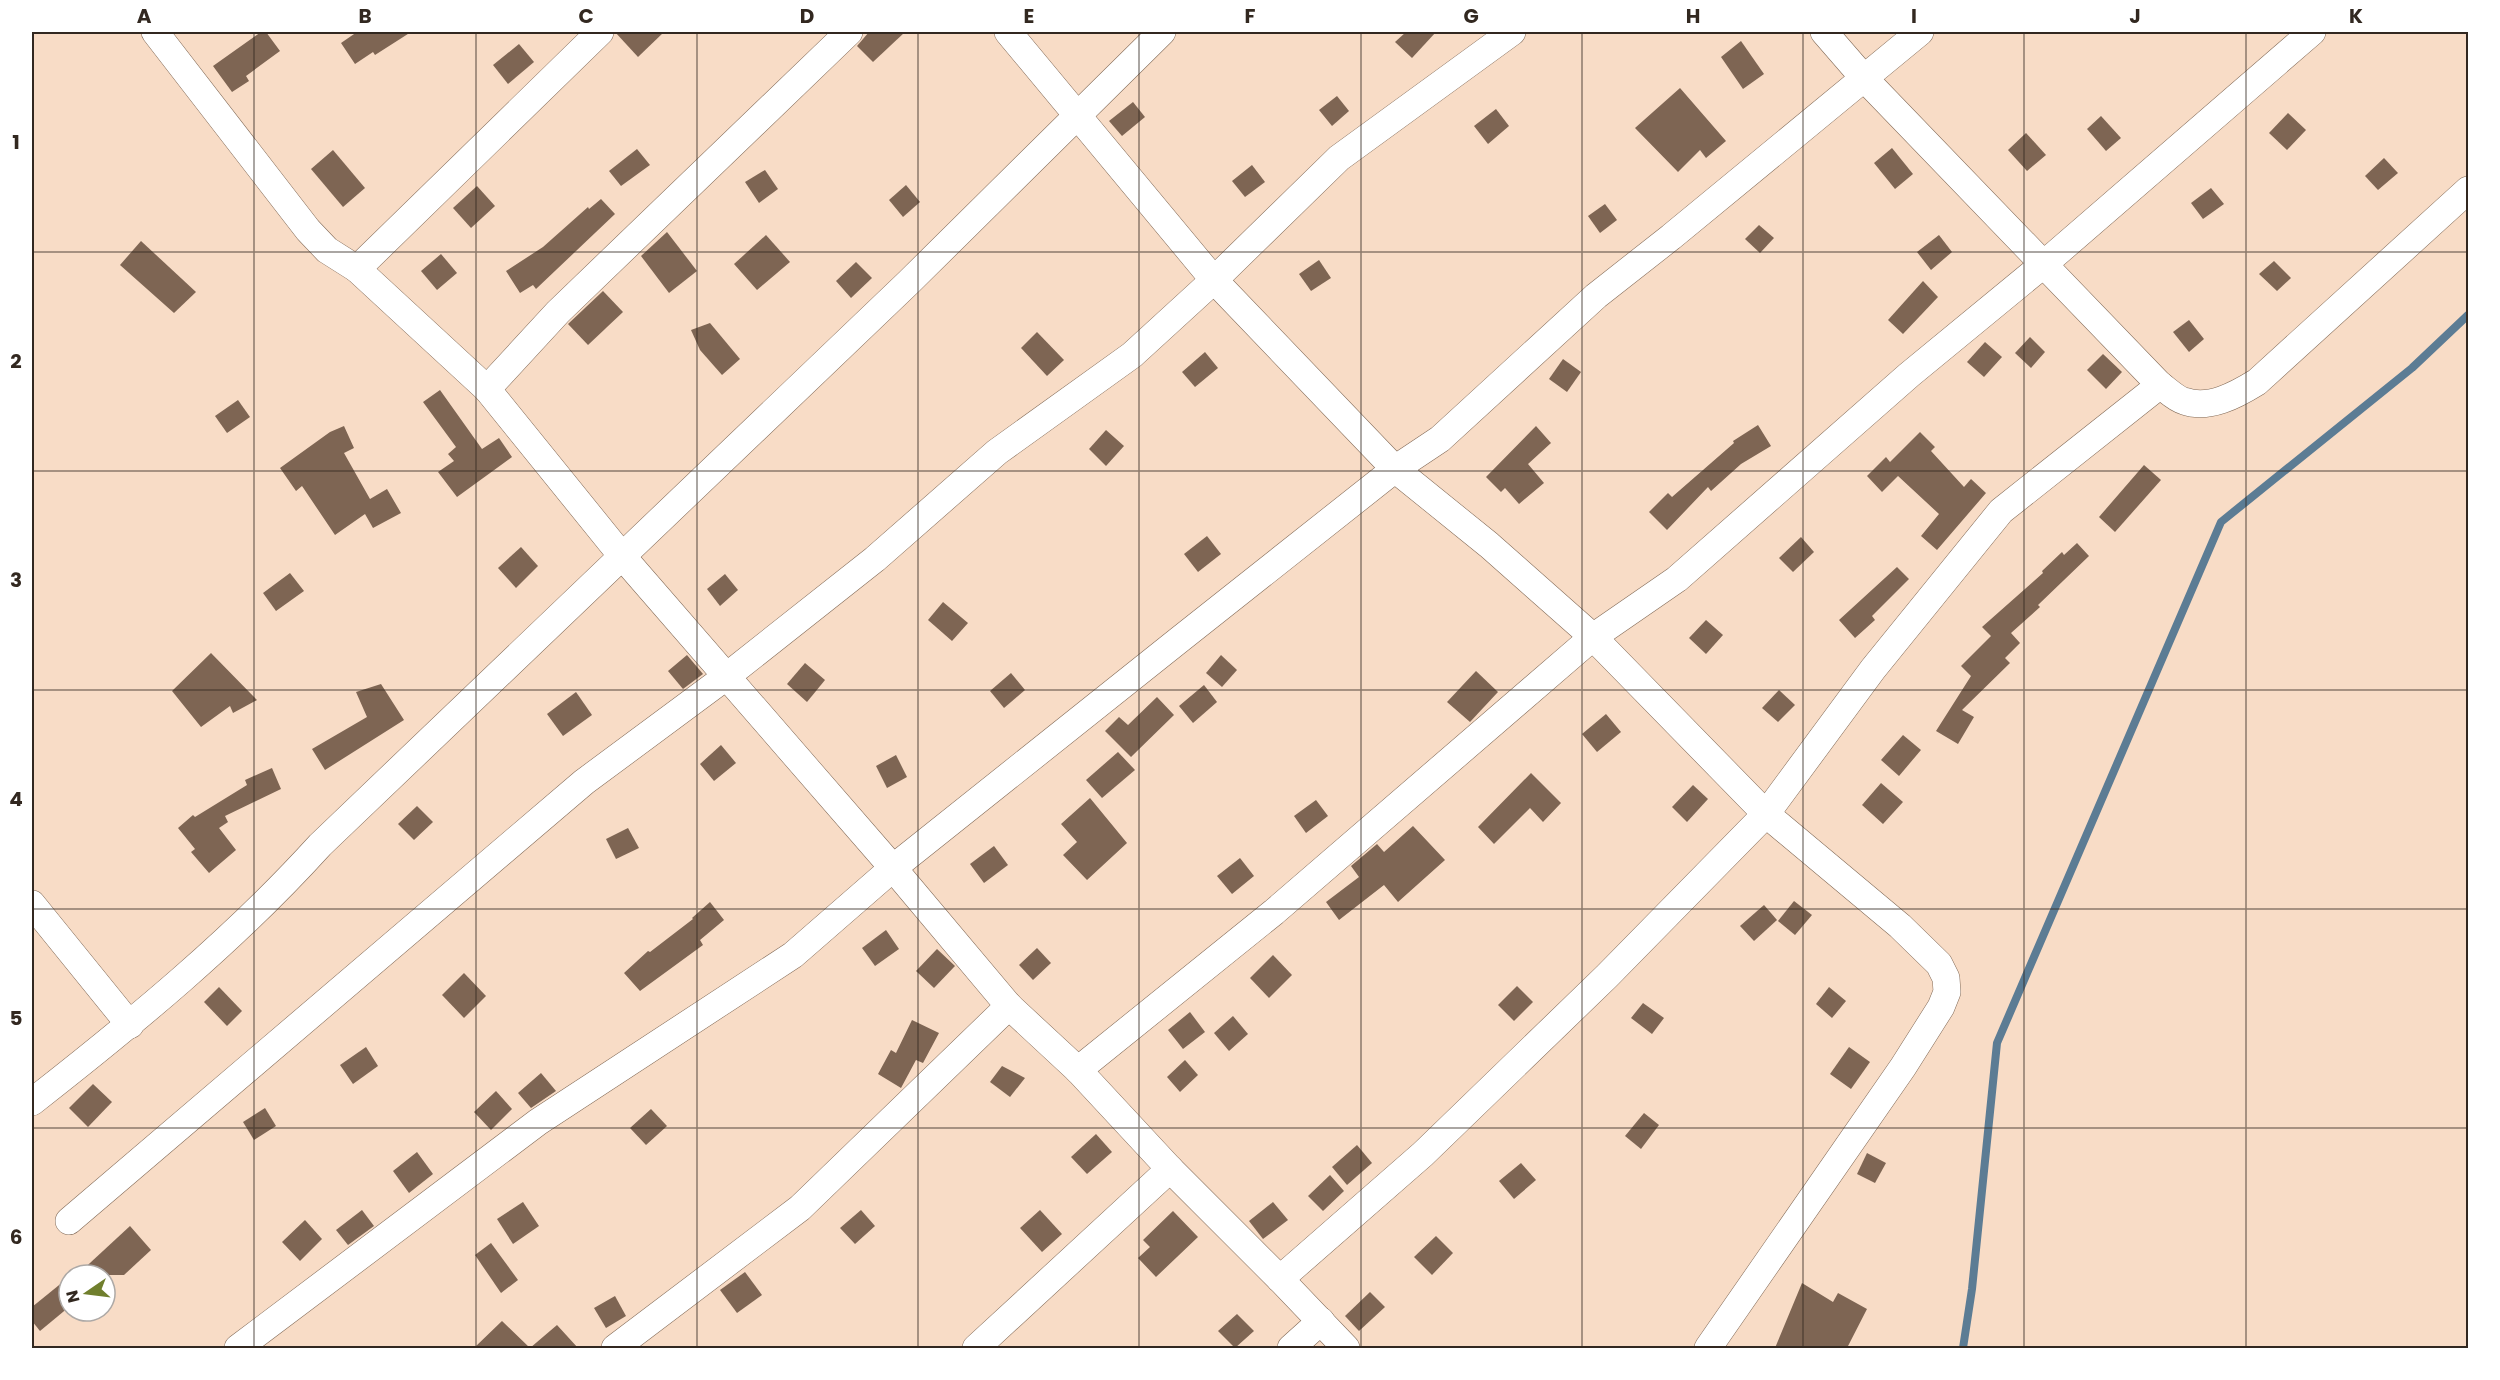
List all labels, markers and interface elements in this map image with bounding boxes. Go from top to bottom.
text: A [137,2,152,30]
text: B [358,2,372,30]
text: C [578,2,594,30]
text: D [800,2,814,30]
text: E [1024,2,1034,30]
text: F [1245,2,1256,30]
text: G [1463,2,1479,30]
text: H [1686,2,1700,30]
text: I [1911,2,1917,30]
text: J [2129,2,2141,30]
text: K [2349,2,2363,30]
text: 1 [12,128,20,156]
text: 2 [10,347,22,375]
text: 3 [10,566,22,594]
text: 4 [9,785,23,813]
text: 5 [10,1004,23,1032]
text: 6 [10,1223,22,1251]
north arrow [57,1263,117,1323]
text: N [60,1288,86,1305]

